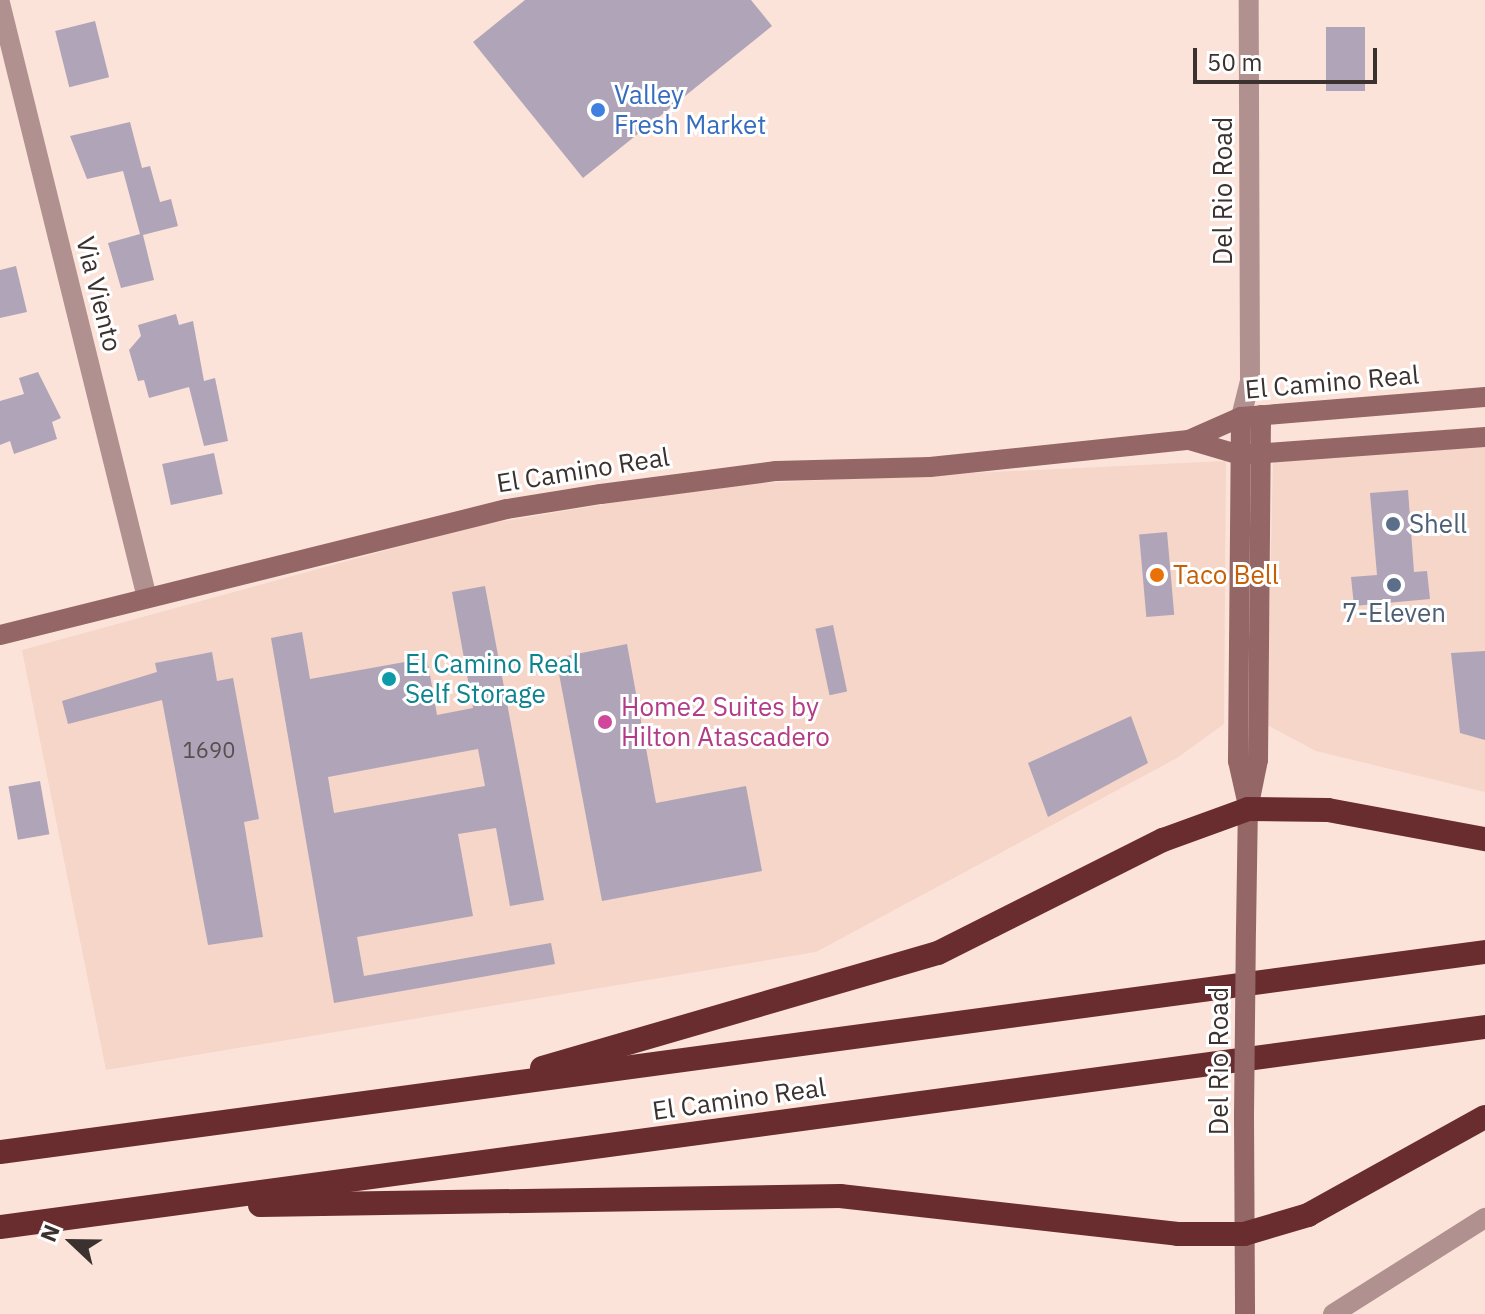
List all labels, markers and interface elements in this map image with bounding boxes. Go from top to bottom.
scale bar [1197,32,1381,82]
text: 50 m [1207,46,1262,78]
place label: Valley Fresh Market [614,79,766,140]
marker: Valley Fresh Market [589,101,607,119]
street label: Del Rio Road [1207,117,1239,265]
street label: Via Viento [70,233,128,355]
street label: El Camino Real [1244,359,1420,405]
street label: El Camino Real [494,441,672,499]
place label: Shell [1409,508,1467,540]
marker: Shell [1384,515,1402,533]
place label: Taco Bell [1173,559,1279,591]
marker: Taco Bell [1148,566,1166,584]
marker: 7-Eleven [1385,576,1403,594]
place label: 7-Eleven [1342,597,1446,629]
place label: El Camino Real Self Storage [405,648,580,710]
marker: El Camino Real Self Storage [380,670,398,688]
place label: Home2 Suites by Hilton Atascadero [621,691,830,752]
marker: Home2 Suites by Hilton Atascadero [596,713,614,731]
house number: 1690 [183,737,235,763]
street label: Del Rio Road [1203,987,1235,1135]
street label: El Camino Real [650,1071,828,1127]
north arrow [32,1202,112,1282]
text: N [33,1220,66,1246]

